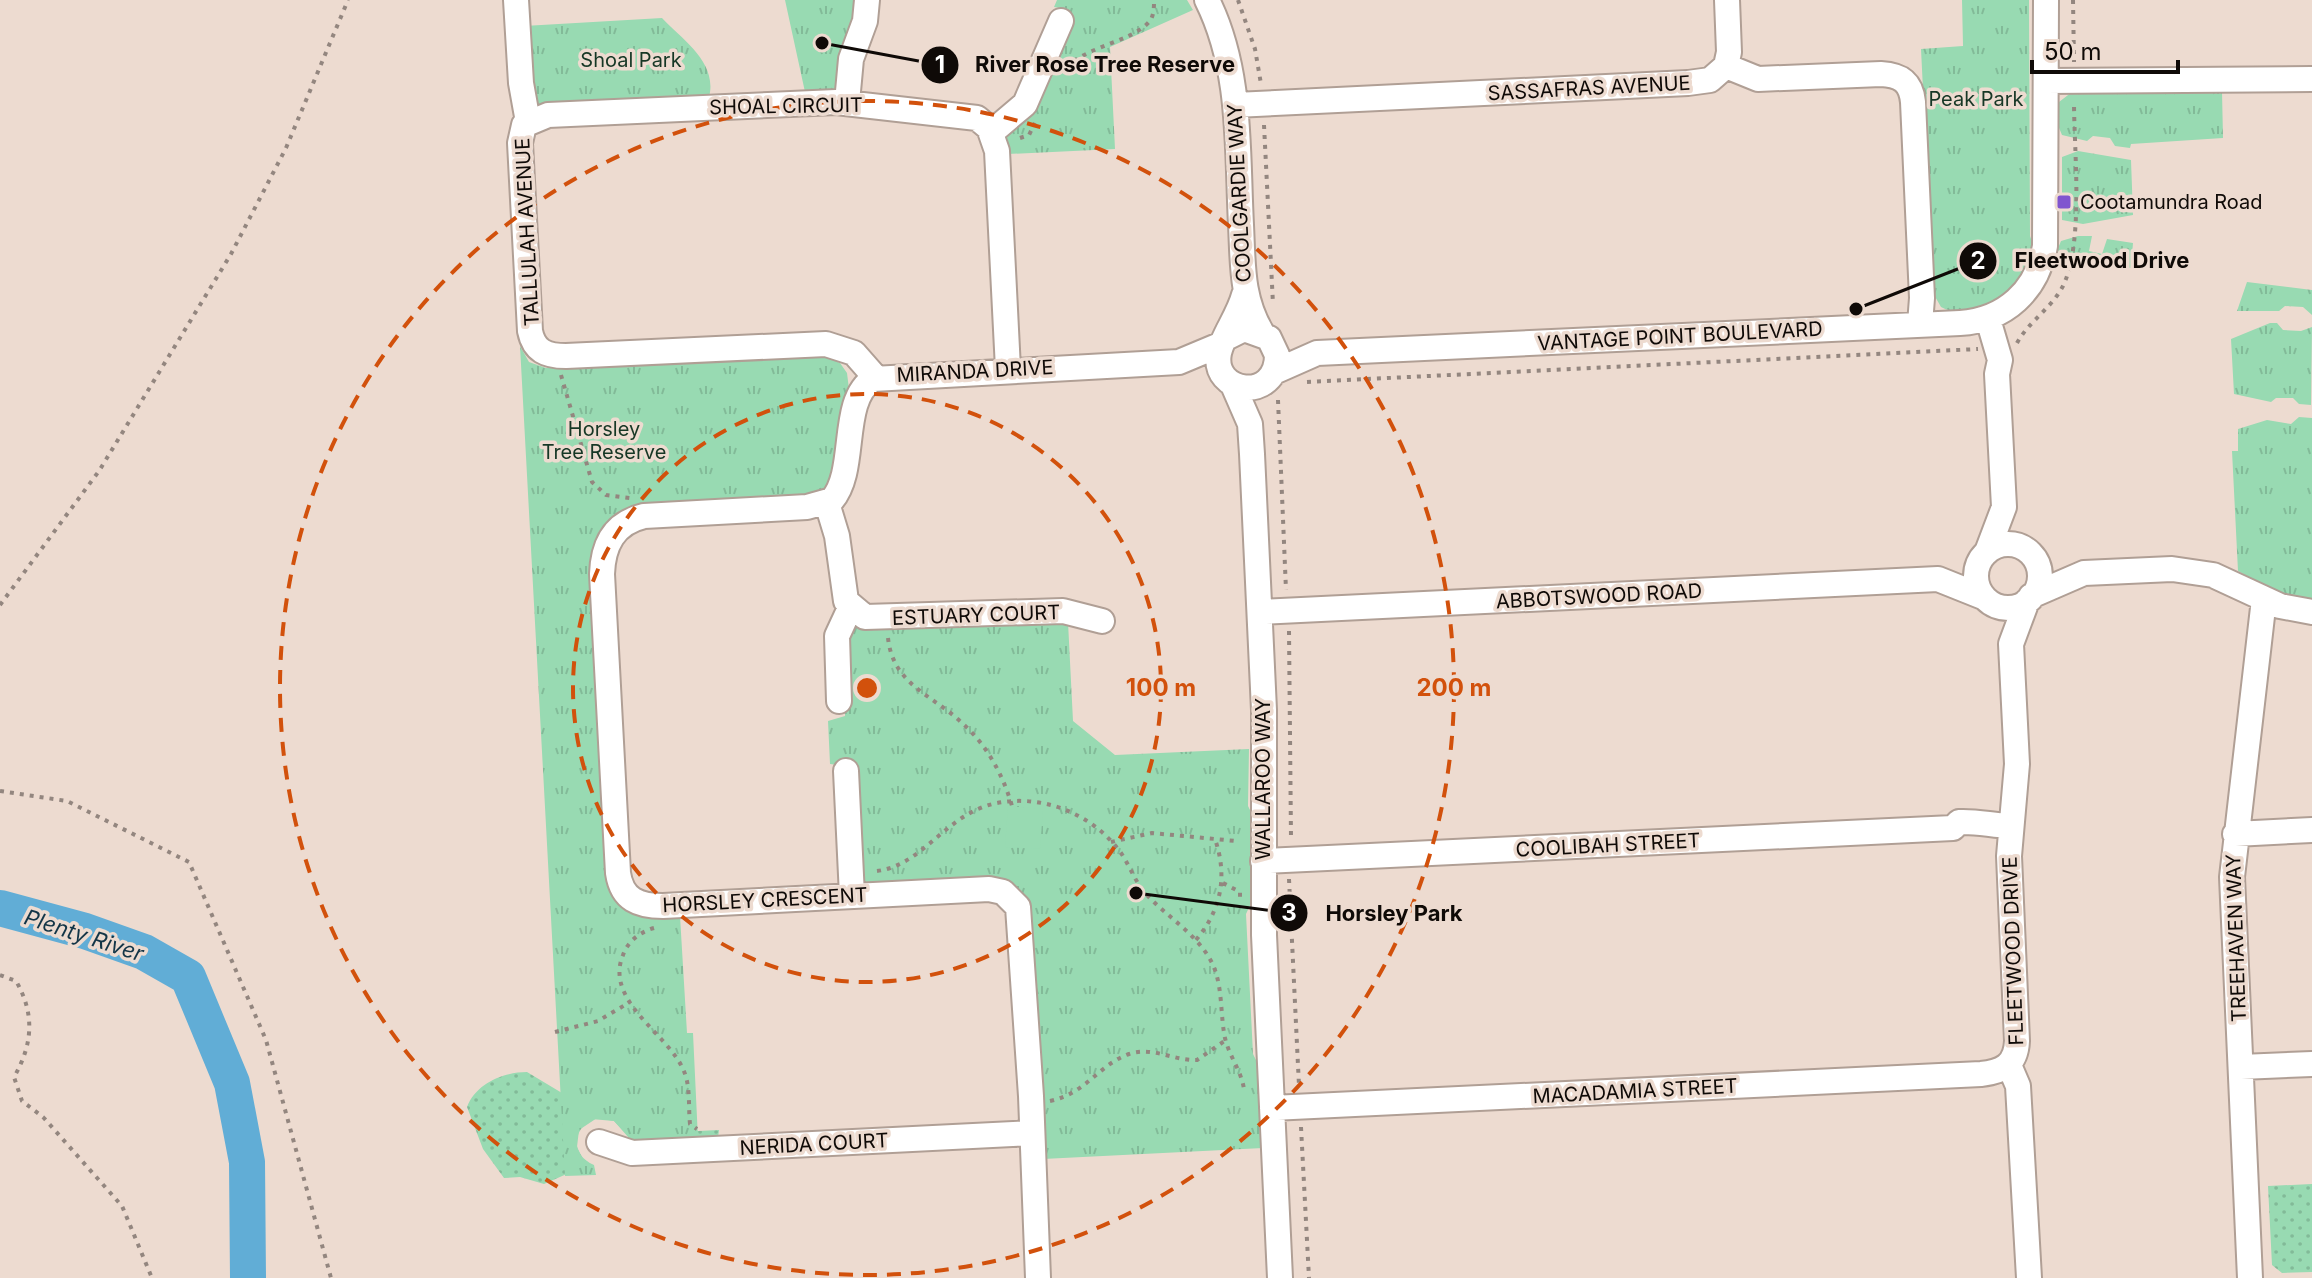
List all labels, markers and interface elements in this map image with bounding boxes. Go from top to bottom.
scale bar [2032,24,2178,74]
text: 50 m [2044,37,2102,66]
callout: River Rose Tree Reserve [920,42,1251,88]
park label: Shoal Park [580,48,682,72]
text: 1 [935,50,945,79]
text: River Rose Tree Reserve [975,51,1235,77]
street label: SASSAFRAS AVENUE [1487,71,1691,105]
park label: Peak Park [1928,87,2024,111]
street label: SHOAL CIRCUIT [709,93,863,119]
street label: COOLGARDIE WAY [1222,103,1256,283]
street label: TALLULAH AVENUE [510,137,544,327]
place label: Cootamundra Road [2080,190,2263,214]
marker: Cootamundra Road [2055,193,2073,211]
callout: Fleetwood Drive [1958,238,2205,284]
text: 2 [1970,246,1986,275]
text: Fleetwood Drive [2015,247,2189,273]
street label: VANTAGE POINT BOULEVARD [1537,317,1823,355]
street label: MIRANDA DRIVE [896,355,1054,387]
park label: Horsley Tree Reserve [542,417,666,464]
street label: ABBOTSWOOD ROAD [1495,579,1703,613]
street label: ESTUARY COURT [892,600,1060,630]
text: 100 m [1126,673,1196,702]
text: 200 m [1416,673,1492,702]
centre of rings [853,674,881,702]
street label: WALLAROO WAY [1251,697,1275,860]
street label: COOLIBAH STREET [1515,828,1701,862]
street label: TREEHAVEN WAY [2221,853,2251,1022]
street label: FLEETWOOD DRIVE [1998,856,2028,1046]
street label: HORSLEY CRESCENT [662,883,868,917]
callout: Horsley Park [1269,890,1478,936]
text: 3 [1281,898,1297,927]
text: Horsley Park [1325,900,1463,926]
water label: Plenty River [21,904,147,967]
street label: MACADAMIA STREET [1532,1074,1738,1108]
street label: NERIDA COURT [739,1128,889,1160]

